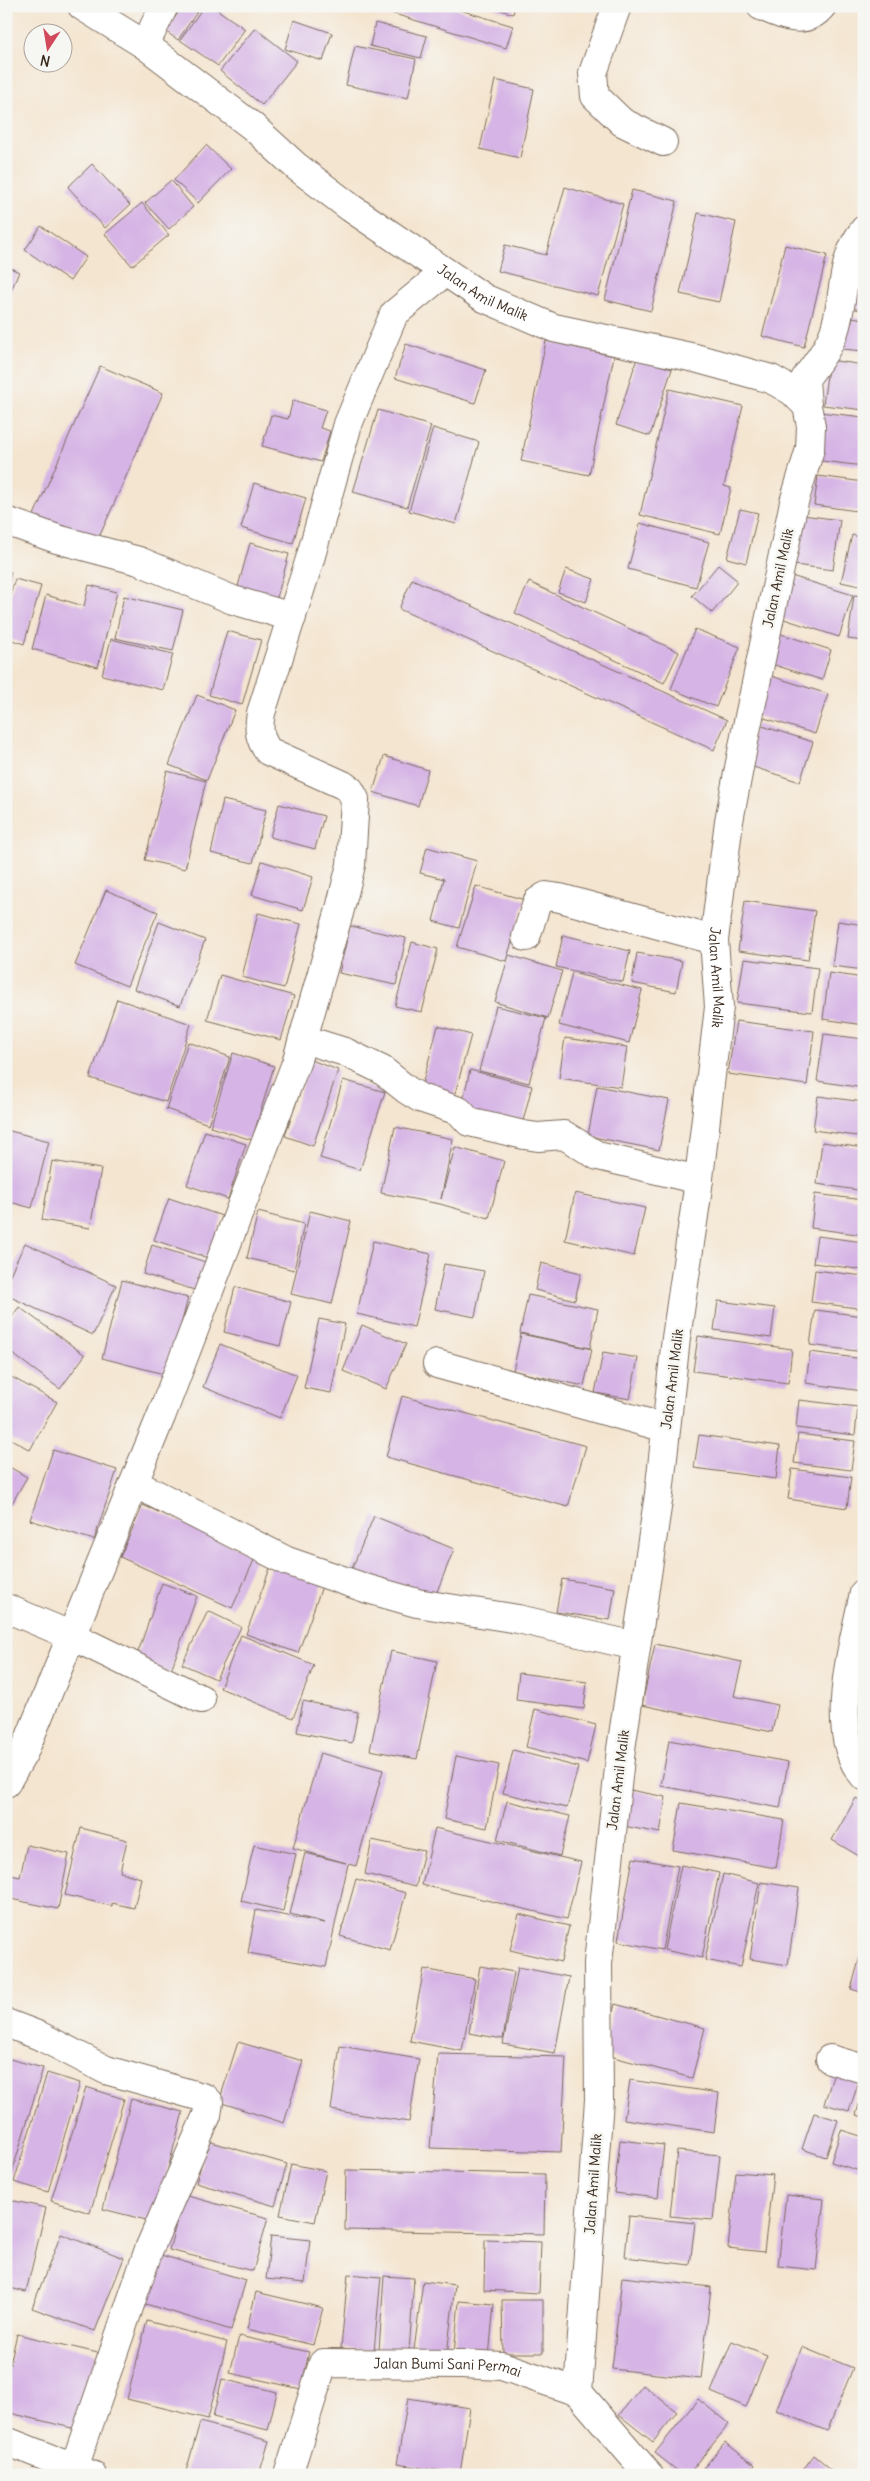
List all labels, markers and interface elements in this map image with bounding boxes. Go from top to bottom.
north arrow [22,22,72,72]
text: N [39,51,52,71]
street label: Jalan Amil Malik [434,260,531,325]
street label: Jalan Amil Malik [759,527,797,629]
street label: Jalan Amil Malik [705,926,728,1029]
street label: Jalan Amil Malik [657,1328,687,1430]
street label: Jalan Amil Malik [603,1729,633,1831]
street label: Jalan Amil Malik [580,2133,606,2235]
street label: Jalan Bumi Sani Permai [373,2354,524,2381]

